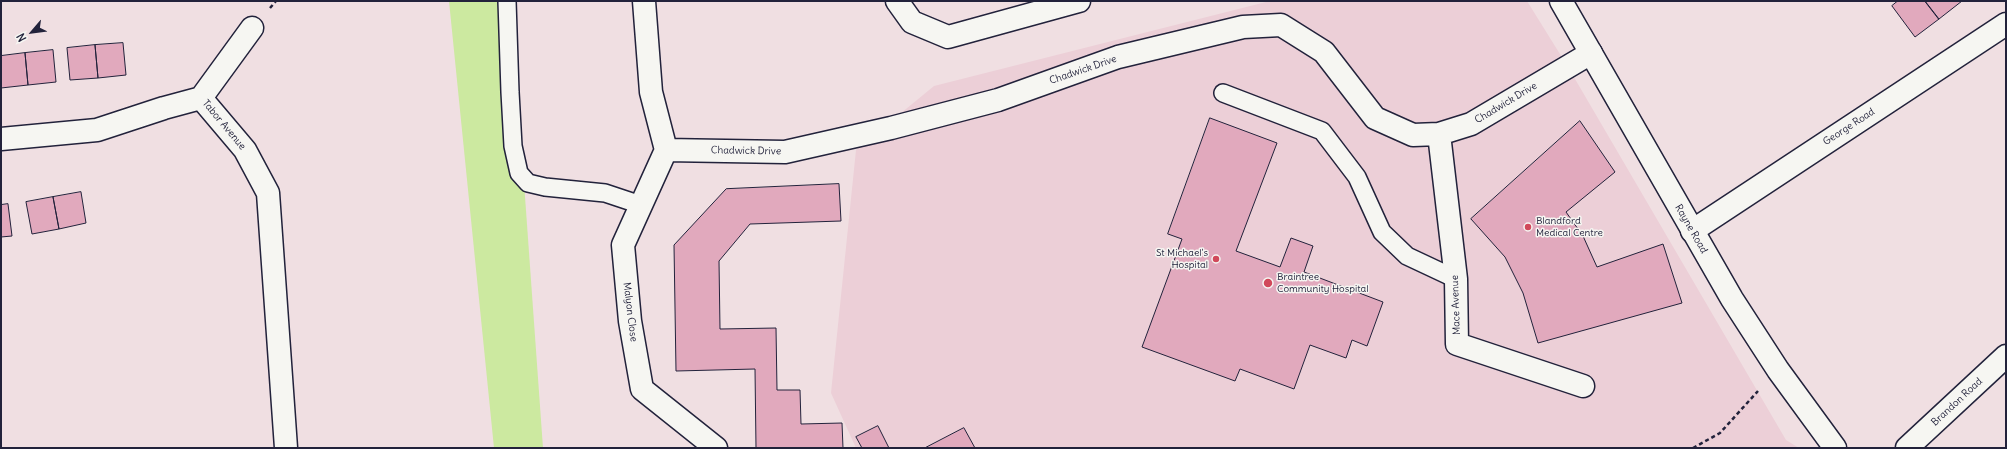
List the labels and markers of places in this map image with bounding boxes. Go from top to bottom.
place label: Blandford Medical Centre [1536,215,1603,238]
marker: Blandford Medical Centre [1523,222,1533,232]
place label: St Michael's Hospital [1156,247,1208,270]
marker: St Michael's Hospital [1211,254,1221,264]
place label: Braintree Community Hospital [1277,271,1368,294]
marker: Braintree Community Hospital [1262,277,1274,289]

